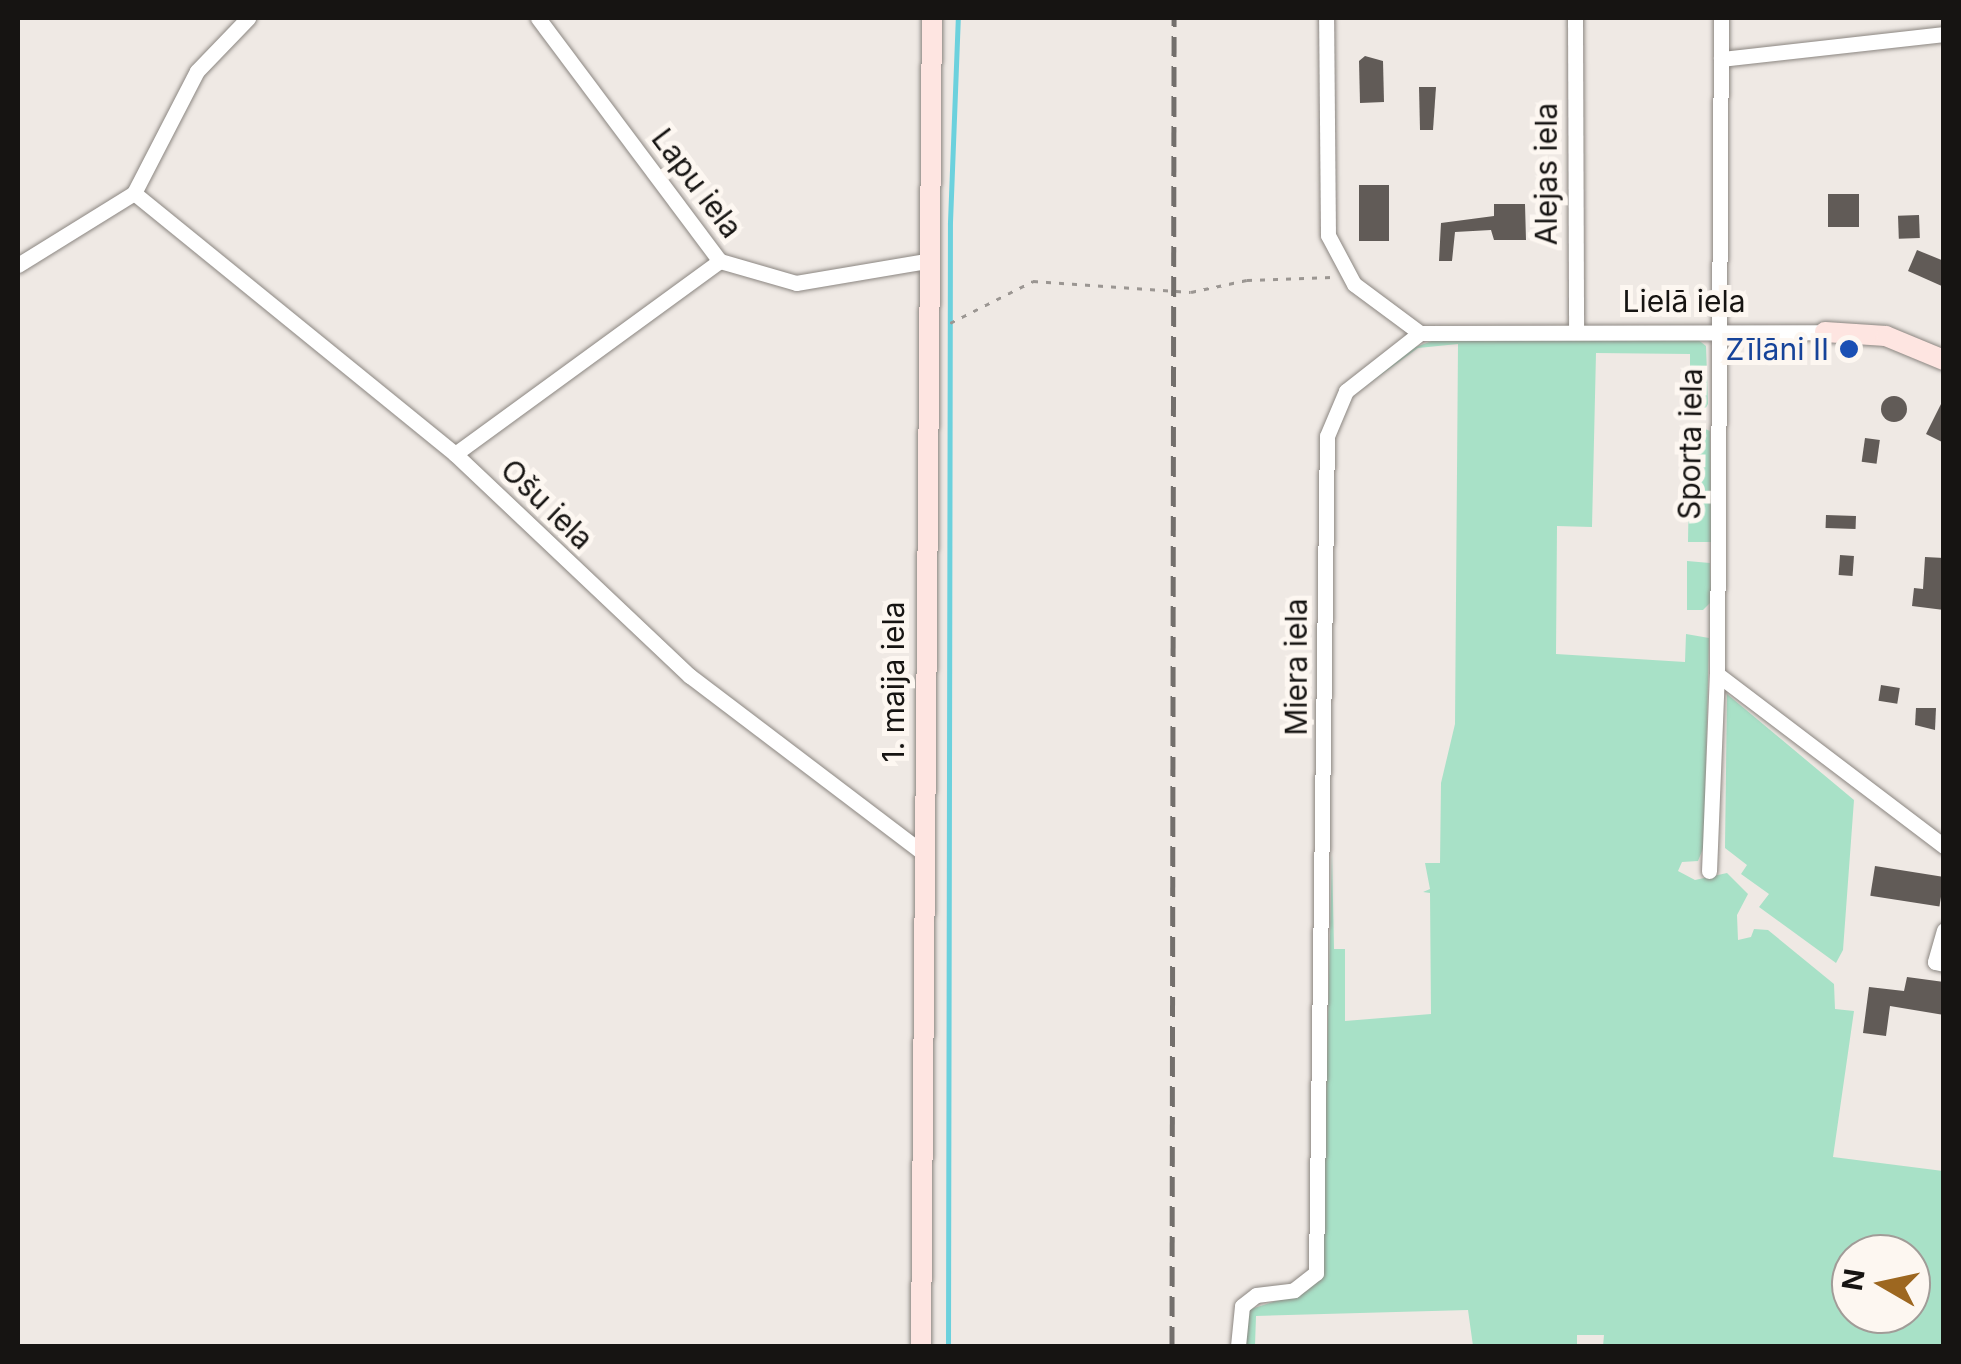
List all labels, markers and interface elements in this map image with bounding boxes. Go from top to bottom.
street label: Alejas iela [1528,103,1564,245]
street label: Lapu iela [644,121,750,245]
street label: Lielā iela [1622,283,1746,319]
place label: Zīlāni II [1725,331,1829,367]
marker: Zīlāni II [1838,338,1860,360]
street label: Sporta iela [1671,368,1709,520]
street label: Ošu iela [494,452,600,556]
street label: Miera iela [1278,598,1314,736]
street label: 1. maija iela [875,601,911,763]
north arrow [1831,1234,1931,1334]
text: N [1835,1266,1872,1293]

